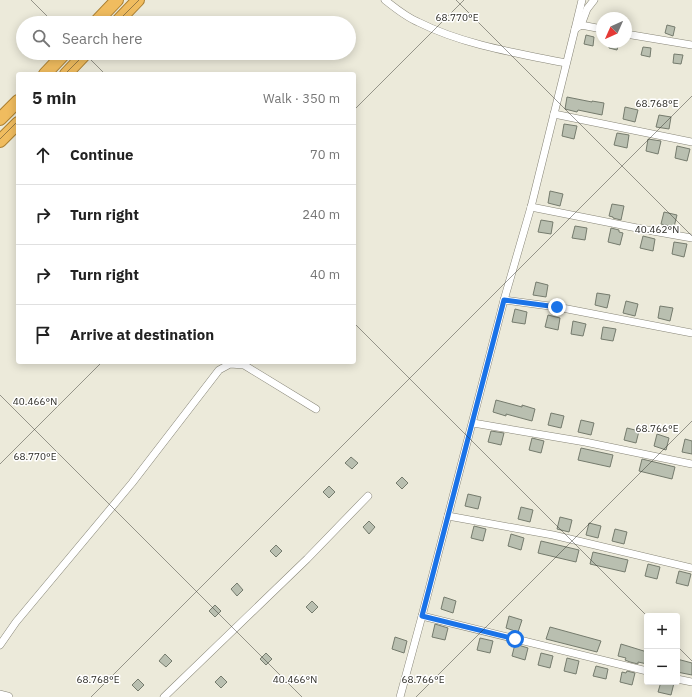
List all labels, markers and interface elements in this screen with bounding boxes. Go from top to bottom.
text: 68.770°E [435,11,479,24]
north arrow [596,12,632,48]
search box [16,16,356,60]
icon: search [30,27,52,49]
text: Search here [62,29,142,48]
text: 5 min [32,87,76,109]
text: Walk · 350 m [263,90,340,107]
text: 68.768°E [635,97,679,110]
icon: ahead [32,144,54,166]
text: Continue [70,145,134,164]
text: 70 m [310,146,340,163]
icon: right [32,204,54,226]
text: Turn right [70,205,139,224]
text: 240 m [302,206,340,223]
text: 40.462°N [635,223,679,236]
icon: right [32,264,54,286]
text: Turn right [70,265,139,284]
text: 40 m [310,266,340,283]
route end [548,298,566,316]
icon: arrive [32,324,54,346]
text: Arrive at destination [70,325,214,344]
text: 40.466°N [13,395,57,408]
text: 68.766°E [635,422,679,435]
text: 68.770°E [13,450,57,463]
map controls [644,613,680,685]
button: + [644,613,680,649]
route start [506,630,524,648]
button: − [644,649,680,685]
text: 68.768°E [76,673,120,686]
text: 40.466°N [273,673,317,686]
text: 68.766°E [401,673,445,686]

